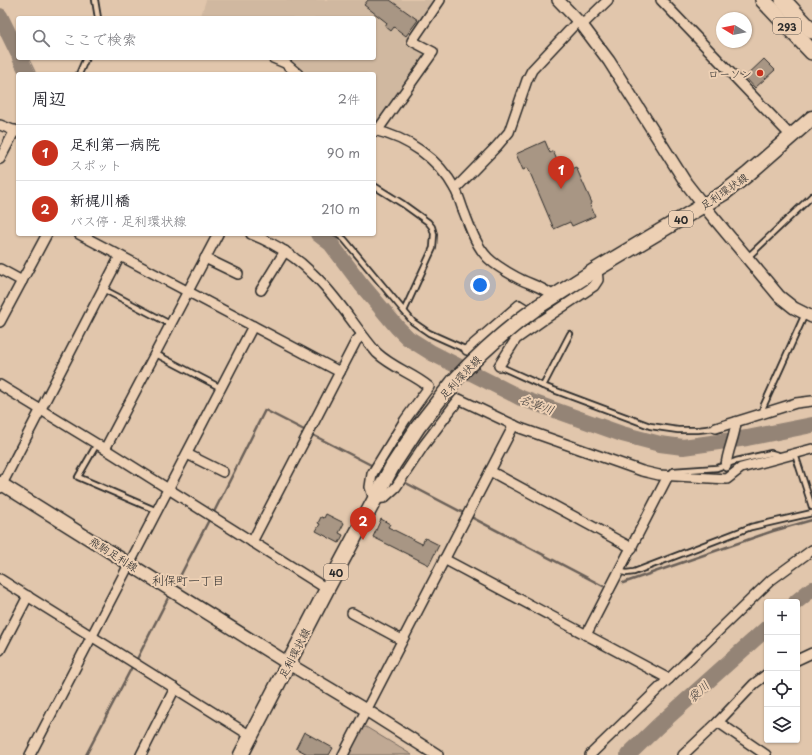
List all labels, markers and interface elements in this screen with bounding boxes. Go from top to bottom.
north arrow [716,12,752,48]
search box [16,16,376,60]
road number: 293 [773,18,801,34]
icon: search [30,27,52,49]
text: ここで検索 [62,27,137,50]
place label: ローソン [708,65,752,82]
marker: ローソン [755,68,765,78]
text: 周辺 [32,85,66,111]
text: 2件 [338,89,360,108]
text: 足利第一病院 [70,132,160,155]
text: 1 [42,143,48,162]
text: 90 m [327,143,360,162]
text: スポット [70,155,122,174]
pin: 1 [548,156,574,189]
street label: 足利環状線 [697,168,751,214]
text: 新梶川橋 [70,188,130,211]
text: 2 [40,199,50,218]
text: 210 m [321,199,360,218]
text: バス停 · 足利環状線 [70,211,186,230]
road number: 40 [669,211,693,227]
your location [470,275,490,295]
street label: 足利環状線 [435,351,485,403]
water label: 名草川 [517,389,557,419]
pin: 2 [350,507,376,540]
street label: 飛駒足利線 [86,532,142,576]
road number: 40 [324,564,348,580]
district label: 利保町一丁目 [152,571,224,589]
map controls [764,599,800,743]
button: + [764,599,800,635]
street label: 足利環状線 [274,625,314,681]
button: − [764,635,800,671]
button: locate [764,671,800,707]
water label: 袋川 [683,676,713,706]
button: layers [764,707,800,743]

